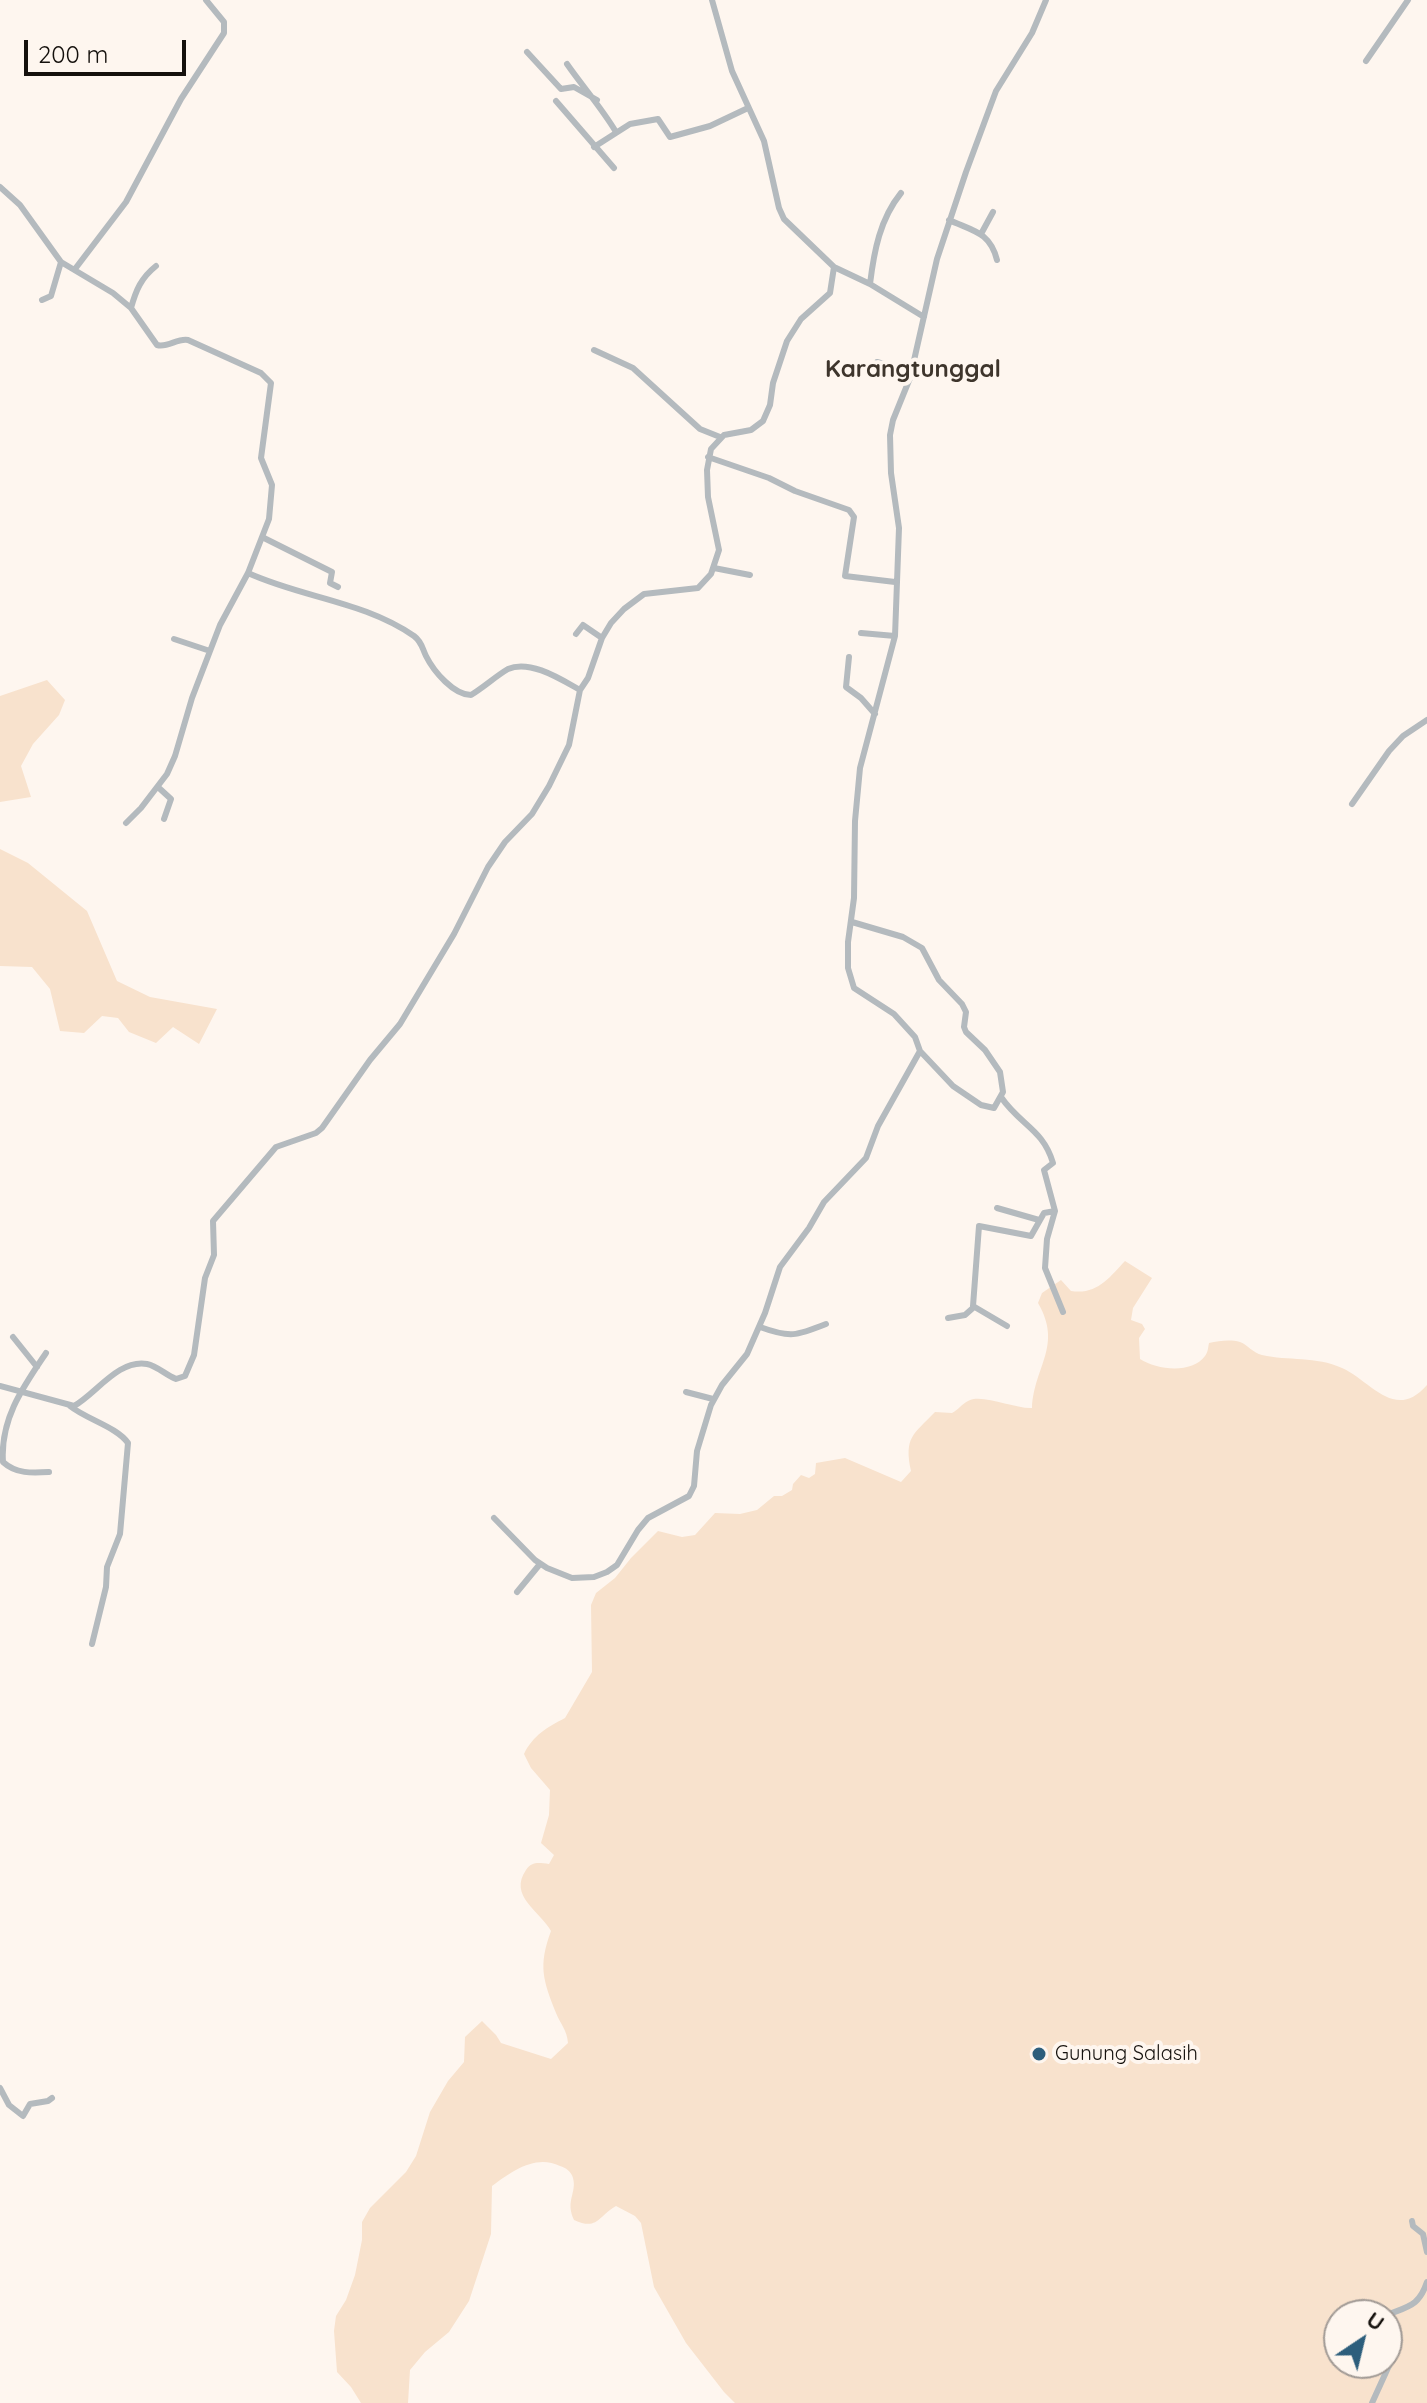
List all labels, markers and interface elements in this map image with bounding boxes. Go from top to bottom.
scale bar [28,24,190,74]
text: 200 m [38,39,108,69]
district label: Karangtunggal [825,356,1001,384]
place label: Gunung Salasih [1055,2042,1198,2066]
marker: Gunung Salasih [1030,2045,1048,2063]
north arrow [1323,2299,1403,2379]
text: U [1361,2305,1390,2337]

